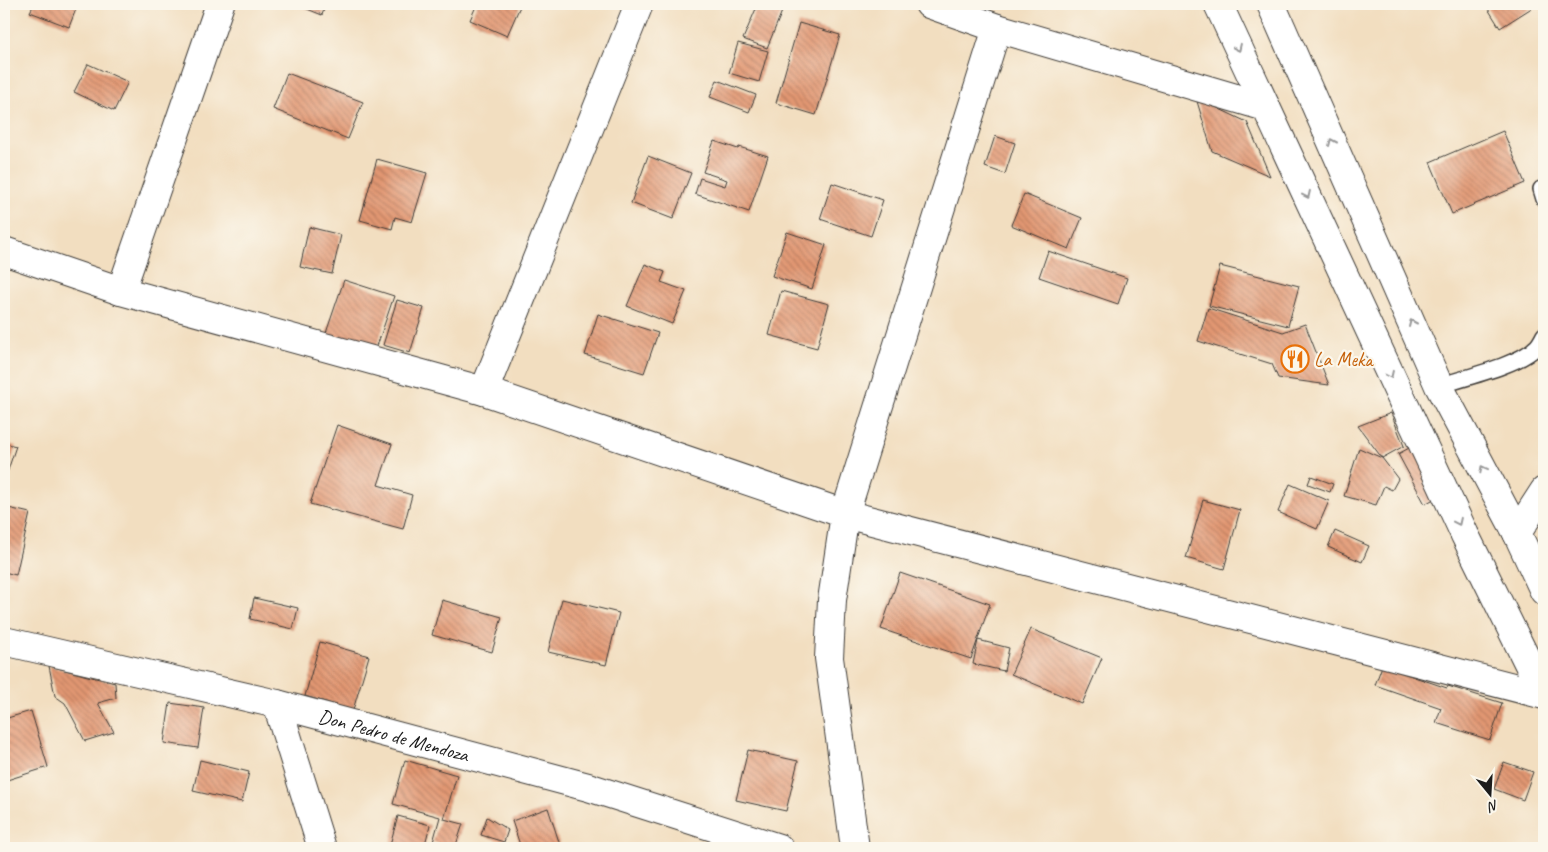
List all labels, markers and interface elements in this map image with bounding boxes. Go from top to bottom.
one-way arrow [1232,43,1243,52]
one-way arrow [1328,138,1339,147]
one-way arrow [1300,190,1311,199]
one-way arrow [1407,319,1418,328]
restaurant icon: La Meka [1280,344,1310,374]
place label: La Meka [1314,347,1374,372]
one-way arrow [1384,369,1394,378]
one-way arrow [1479,465,1489,474]
one-way arrow [1452,517,1463,526]
street label: Don Pedro de Mendoza [316,704,473,768]
north arrow [1466,770,1516,820]
text: N [1485,796,1501,816]

